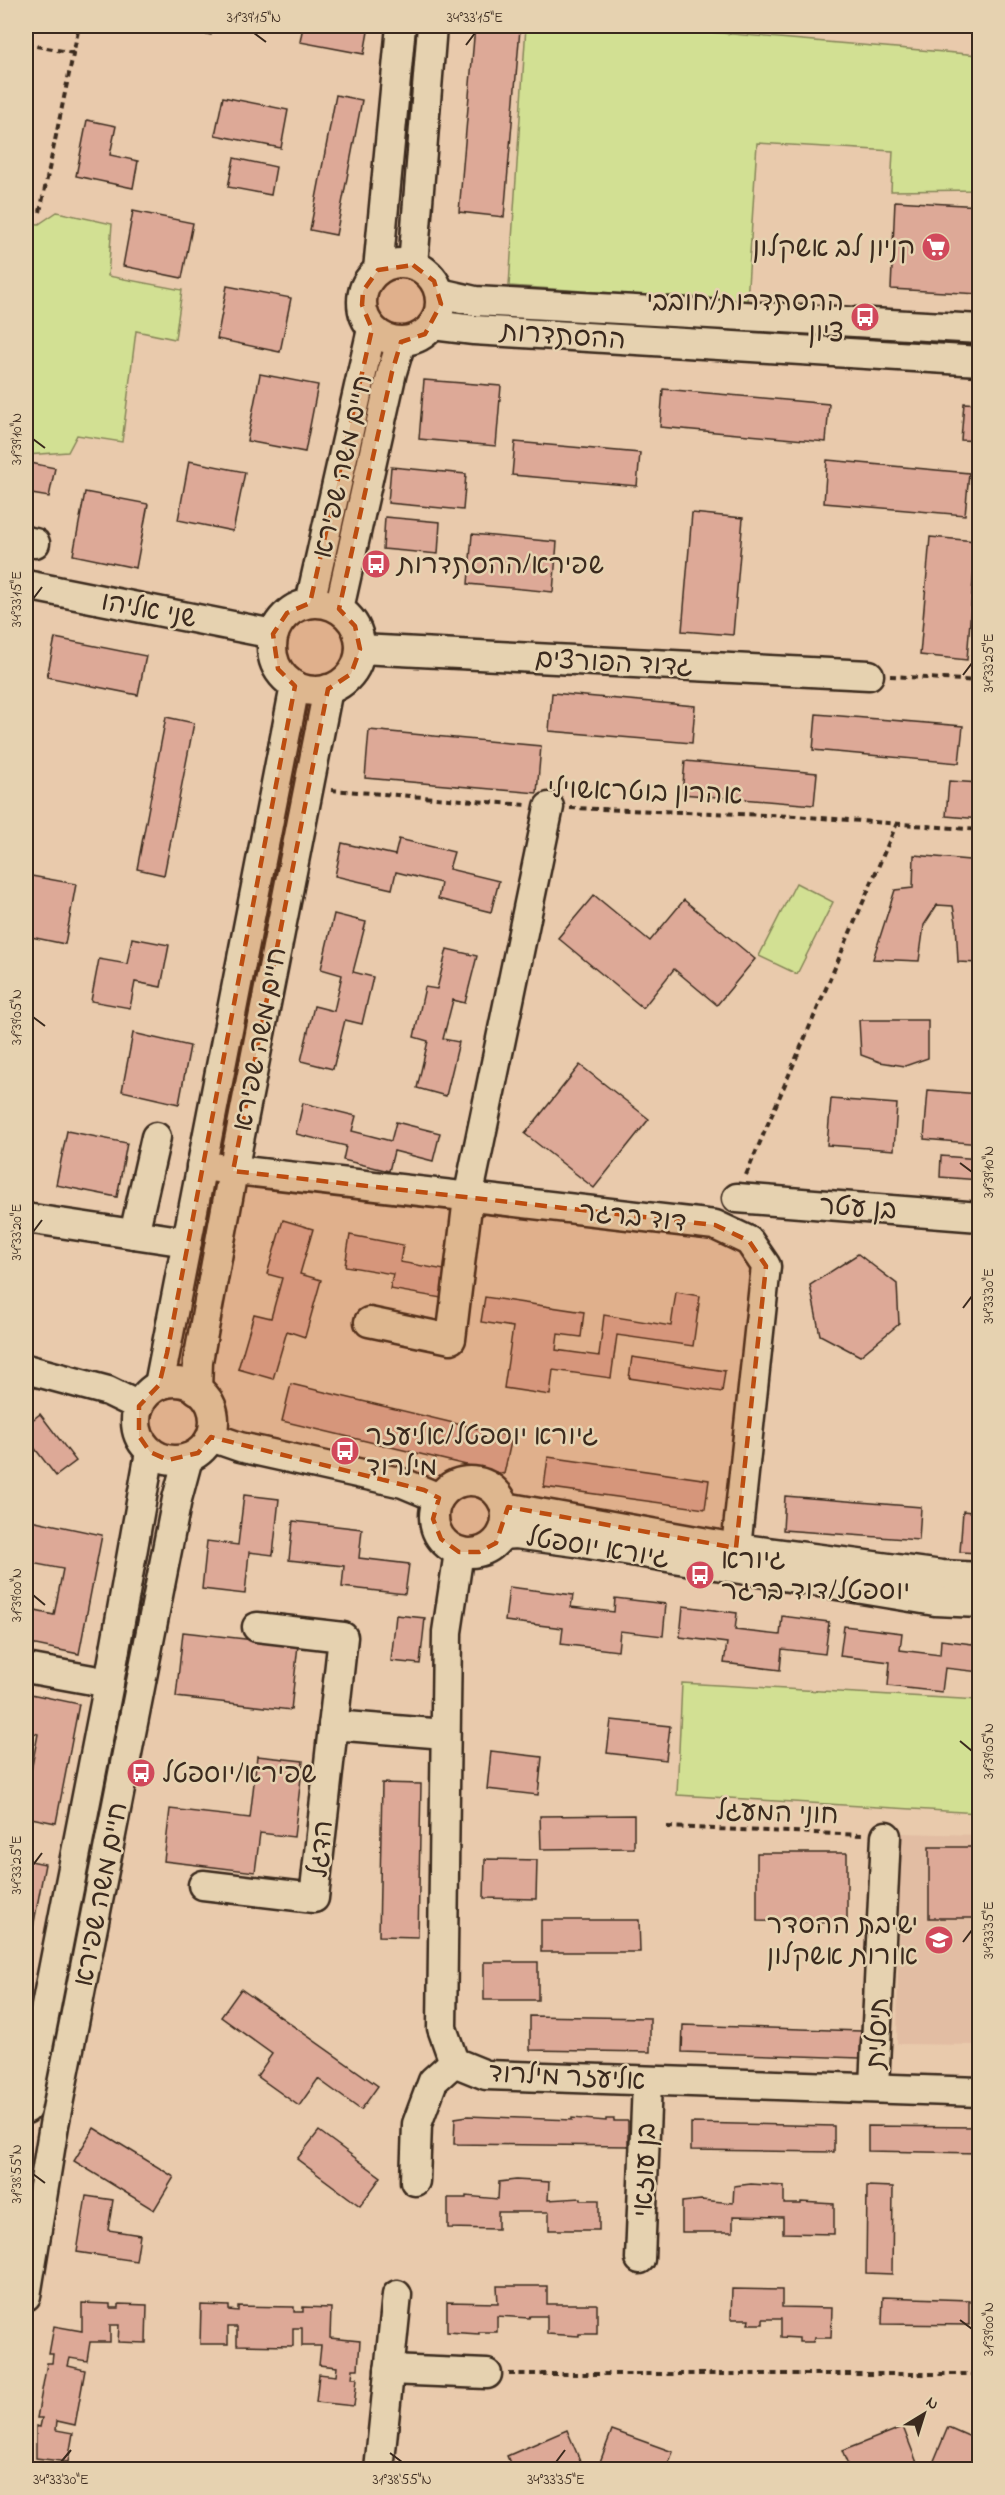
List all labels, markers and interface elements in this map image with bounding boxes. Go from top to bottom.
text: 31°39'15"N [227,7,281,29]
text: 34°33'15"E [447,7,503,29]
place label: קניון לב אשקלון [752,230,915,269]
supermarket icon: קניון לב אשקלון [920,231,952,263]
place label: ההסתדרות/חובבי ציון [646,284,844,354]
bus stop icon: ההסתדרות/חובבי ציון [849,301,881,333]
street label: ההסתדרות [497,314,627,361]
street label: חיים משה שפירא [304,371,384,562]
text: 31°39'10"N [6,413,28,465]
place label: שפירא/ההסתדרות [395,547,604,586]
bus stop icon: שפירא/ההסתדרות [360,548,392,580]
text: 34°33'15"E [6,571,28,627]
street label: שני אליהו [97,583,200,640]
text: 34°33'25"E [978,634,1000,693]
street label: גדוד הפורצים [534,641,694,688]
street label: אהרון בוטראשוילי [547,771,743,816]
street label: חיים משה שפירא [224,944,298,1135]
text: 31°39'05"N [6,989,28,1045]
text: 31°39'10"N [978,1146,1000,1198]
street label: בן עטר [818,1187,898,1232]
street label: דוד ברגר [577,1193,688,1243]
text: 34°33'20"E [6,1204,28,1260]
text: 34°33'30"E [978,1268,1000,1324]
place label: גיורא יוספטל/אליעזר מילרוד [366,1418,599,1488]
bus stop icon: גיורא יוספטל/אליעזר מילרוד [329,1435,361,1467]
street label: גיורא יוספטל [523,1519,672,1580]
place label: גיורא יוספטל/דוד ברגר [721,1542,910,1612]
bus stop icon: גיורא יוספטל/דוד ברגר [684,1559,716,1591]
text: 31°39'00"N [6,1568,28,1622]
text: 31°39'05"N [978,1723,1000,1779]
place label: שפירא/יוספטל [162,1756,317,1795]
bus stop icon: שפירא/יוספטל [125,1757,157,1789]
street label: חוני המעגל [715,1793,839,1836]
street label: חיים משה שפירא [65,1799,139,1990]
street label: הדגל [300,1819,345,1880]
text: 34°33'25"E [6,1836,28,1895]
text: 34°33'35"E [978,1901,1000,1959]
place label: ישיבת ההסדר אורות אשקלון [766,1907,918,1977]
school or university icon: ישיבת ההסדר אורות אשקלון [923,1924,955,1956]
street label: תיסלית [858,1996,901,2072]
street label: אליעזר מילרוד [487,2055,646,2102]
street label: בן עוזאי [625,2122,668,2218]
text: 31°38'55"N [6,2144,28,2204]
text: 31°39'00"N [978,2302,1000,2356]
north arrow [894,2384,954,2444]
text: N [920,2391,944,2417]
text: 34°33'30"E [33,2469,89,2491]
text: 31°38'55"N [372,2469,432,2491]
text: 34°33'35"E [527,2469,585,2491]

